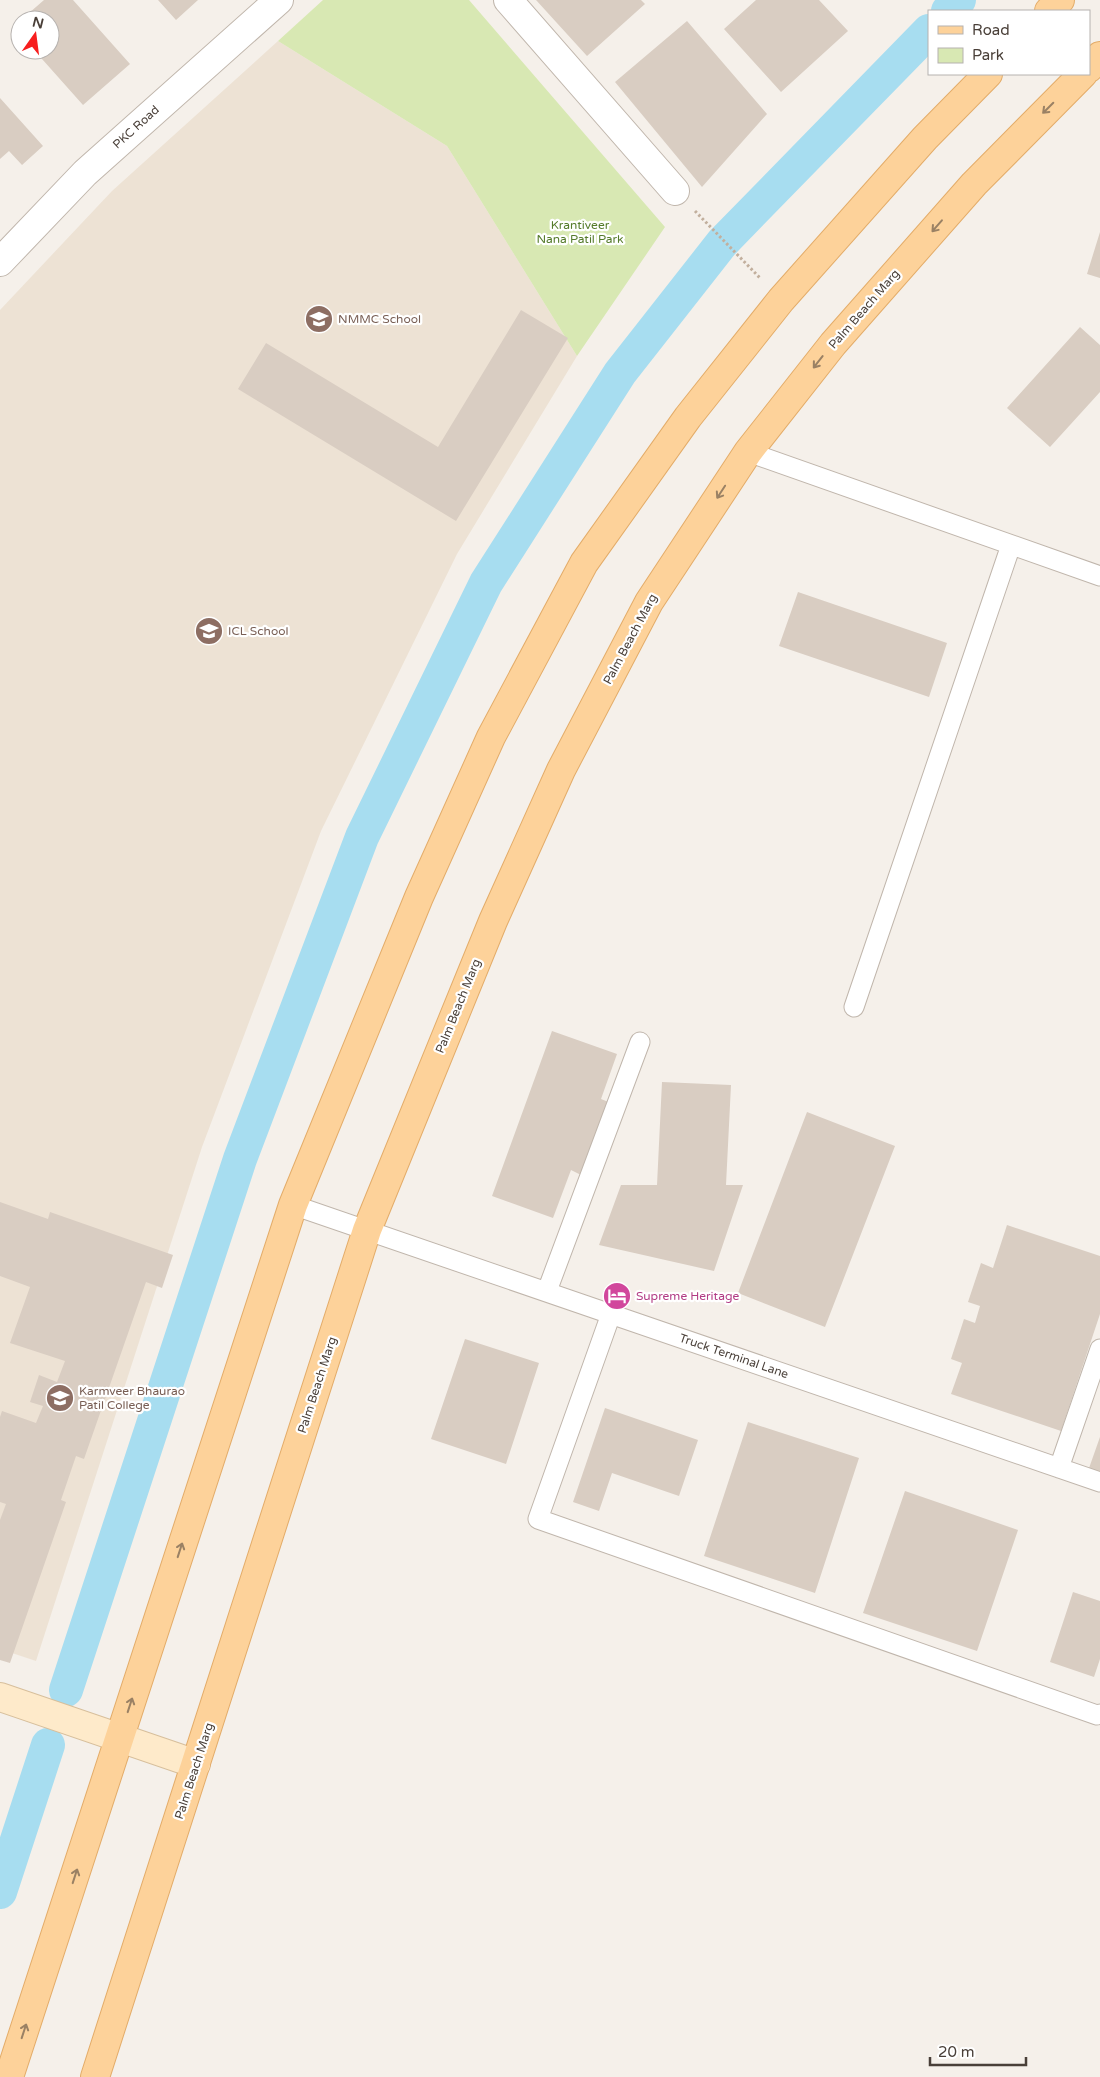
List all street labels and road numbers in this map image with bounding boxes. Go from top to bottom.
street label: PKC Road [110,103,162,151]
street label: Palm Beach Marg [826,266,902,352]
street label: Palm Beach Marg [600,591,660,687]
street label: Palm Beach Marg [433,957,483,1055]
street label: Truck Terminal Lane [678,1331,791,1381]
street label: Palm Beach Marg [295,1335,339,1435]
street label: Palm Beach Marg [172,1721,216,1821]

